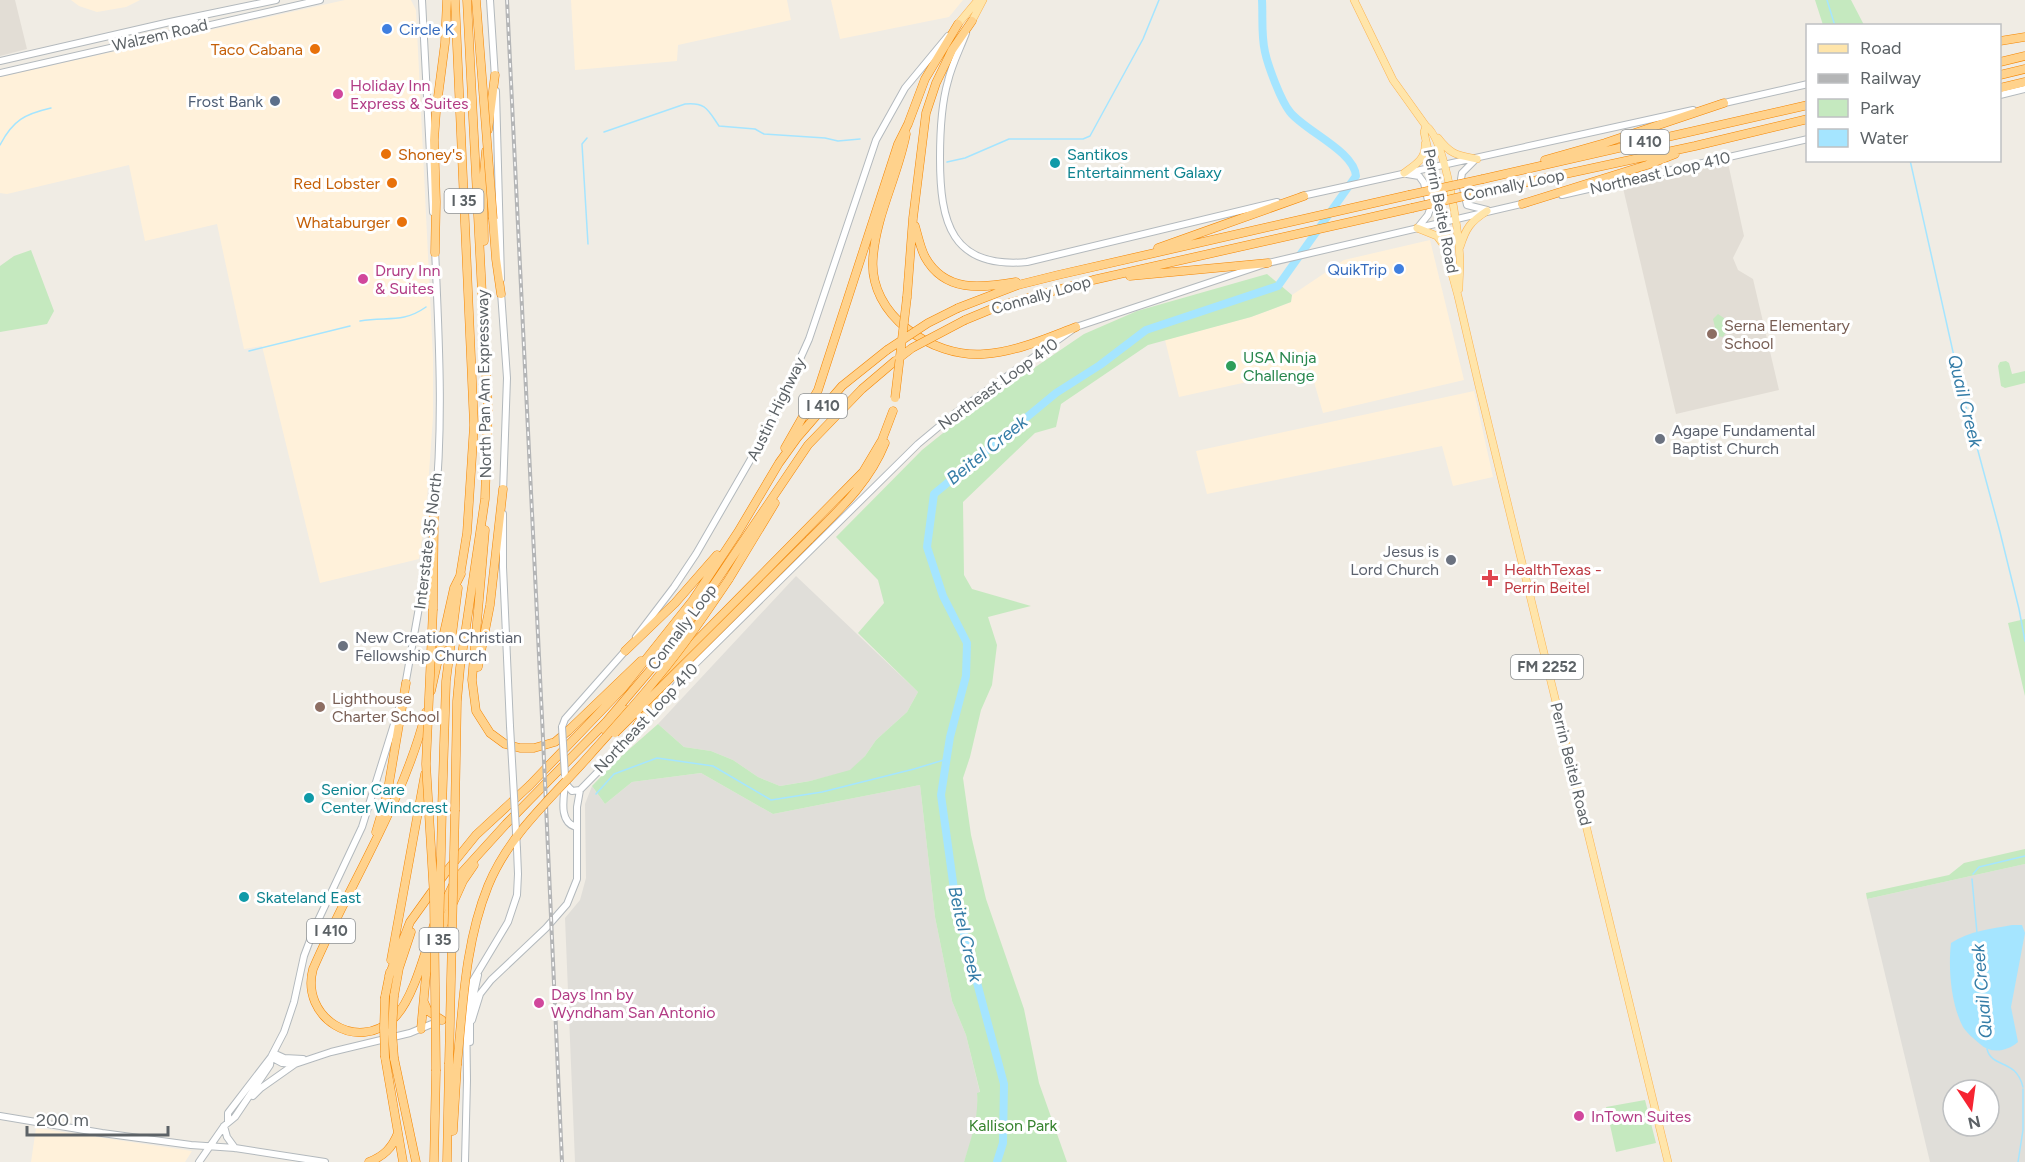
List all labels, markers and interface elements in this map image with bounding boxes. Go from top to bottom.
street label: Walzem Road [110,15,210,55]
place label: Circle K [399,20,455,39]
marker: Circle K [380,22,394,36]
legend [1806,24,2001,162]
text: Road [1860,37,1901,59]
place label: Taco Cabana [211,40,303,59]
marker: Taco Cabana [308,42,322,56]
text: Railway [1860,67,1922,89]
place label: Holiday Inn Express & Suites [350,76,468,113]
marker: Holiday Inn Express & Suites [331,87,345,101]
place label: Frost Bank [188,92,263,111]
marker: Frost Bank [268,94,282,108]
text: Park [1860,97,1895,119]
text: Water [1860,127,1908,149]
road number: I 410 [1621,130,1669,154]
place label: Shoney's [398,145,463,164]
place label: Santikos Entertainment Galaxy [1067,145,1222,182]
marker: Shoney's [379,147,393,161]
street label: Perrin Beitel Road [1420,147,1462,275]
street label: Northeast Loop 410 [1588,148,1732,198]
marker: Santikos Entertainment Galaxy [1048,156,1062,170]
street label: Connally Loop [1462,165,1566,205]
place label: Red Lobster [293,174,381,193]
marker: Red Lobster [385,176,399,190]
road number: I 35 [444,189,484,213]
place label: Whataburger [296,213,391,232]
marker: Whataburger [395,215,409,229]
place label: QuikTrip [1327,260,1387,279]
place label: Drury Inn & Suites [375,261,440,298]
marker: QuikTrip [1392,262,1406,276]
marker: Drury Inn & Suites [356,272,370,286]
street label: Connally Loop [989,272,1093,318]
street label: North Pan Am Expressway [473,289,495,479]
place label: Serna Elementary School [1724,316,1851,353]
marker: Serna Elementary School [1705,327,1719,341]
street label: Northeast Loop 410 [934,334,1062,434]
place label: USA Ninja Challenge [1243,348,1316,385]
water label: Quail Creek [1943,352,1987,451]
street label: Austin Highway [743,354,809,464]
marker: USA Ninja Challenge [1224,359,1238,373]
road number: I 410 [799,394,847,418]
water label: Beitel Creek [942,410,1033,489]
place label: Agape Fundamental Baptist Church [1672,421,1815,458]
marker: Agape Fundamental Baptist Church [1653,432,1667,446]
street label: Interstate 35 North [410,471,446,610]
place label: Jesus is Lord Church [1350,542,1439,579]
marker: Jesus is Lord Church [1444,553,1458,567]
place label: HealthTexas - Perrin Beitel [1504,560,1602,597]
marker: HealthTexas - Perrin Beitel [1481,569,1499,587]
street label: Connally Loop [644,580,720,674]
place label: New Creation Christian Fellowship Church [355,628,522,665]
marker: New Creation Christian Fellowship Church [336,639,350,653]
road number: FM 2252 [1511,655,1583,679]
street label: Northeast Loop 410 [590,659,702,777]
place label: Lighthouse Charter School [332,689,440,726]
marker: Lighthouse Charter School [313,700,327,714]
street label: Perrin Beitel Road [1546,700,1596,828]
place label: Senior Care Center Windcrest [321,780,448,817]
marker: Senior Care Center Windcrest [302,791,316,805]
water label: Beitel Creek [943,884,987,985]
place label: Skateland East [256,888,361,907]
marker: Skateland East [237,890,251,904]
road number: I 410 [307,919,355,943]
road number: I 35 [420,928,458,952]
water label: Quail Creek [1967,942,1997,1039]
place label: Days Inn by Wyndham San Antonio [551,985,716,1022]
marker: Days Inn by Wyndham San Antonio [532,996,546,1010]
north arrow [1941,1078,2001,1138]
scale bar [27,1099,168,1137]
place label: InTown Suites [1591,1107,1691,1126]
text: 200 m [36,1109,89,1131]
marker: InTown Suites [1572,1109,1586,1123]
text: N [1966,1111,1982,1133]
park label: Kallison Park [969,1116,1058,1135]

